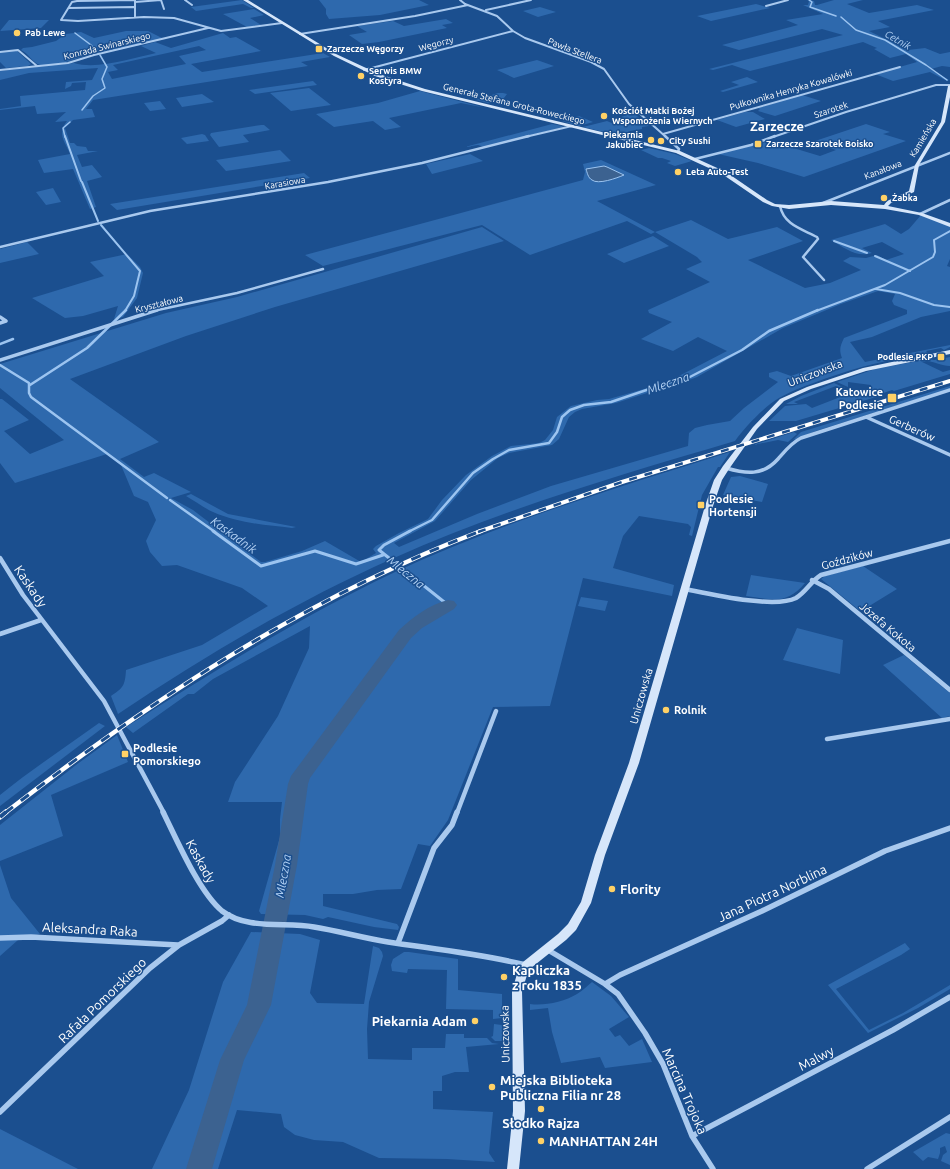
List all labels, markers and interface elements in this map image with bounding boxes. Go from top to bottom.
marker: Pab Lewe [12,28,22,38]
place label: Pab Lewe [25,28,65,38]
water label: Cetnik [883,28,914,52]
street label: Konrada Swinarskiego [63,30,151,62]
street label: Węgorzy [418,34,455,53]
street label: Pawła Stellera [547,36,603,66]
marker: Zarzecze Węgorzy [314,44,324,54]
place label: Zarzecze Węgorzy [327,44,404,54]
place label: Serwis BMW Kostyra [369,66,422,86]
street label: Pułkownika Henryka Kowalówki [728,68,854,112]
marker: Serwis BMW Kostyra [356,71,366,81]
street label: Generała Stefana Grota-Roweckiego [442,82,586,126]
street label: Szarotek [813,100,850,120]
place label: Kościół Matki Bożej Wspomożenia Wiernych [612,106,712,126]
marker: Kościół Matki Bożej Wspomożenia Wiernych [599,111,609,121]
street label: Kamieńska [908,117,938,159]
district label: Zarzecze [750,119,804,133]
place label: Piekarnia Jakubiec [603,130,644,150]
marker: Piekarnia Jakubiec [646,135,656,145]
marker: City Sushi [656,136,666,146]
place label: City Sushi [669,136,711,146]
marker: Zarzecze Szarotek Boisko [753,139,763,149]
place label: Zarzecze Szarotek Boisko [766,139,873,149]
street label: Kanałowa [863,158,903,182]
marker: Leta Auto-Test [673,167,683,177]
place label: Leta Auto-Test [686,167,748,177]
street label: Karasiowa [264,175,306,191]
place label: Żabka [892,192,918,203]
marker: Żabka [879,193,889,203]
street label: Kryształowa [134,293,184,315]
place label: Podlesie PKP [877,352,933,362]
marker: Podlesie PKP [936,352,946,362]
street label: Uniczowska [786,357,844,389]
water label: Mleczna [645,370,691,396]
place label: Katowice Podlesie [836,386,883,411]
marker: Katowice Podlesie [886,392,898,404]
street label: Gerberów [887,413,937,444]
place label: Podlesie Hortensji [709,493,757,518]
marker: Podlesie Hortensji [696,500,706,510]
water label: Kaskadnik [209,514,260,556]
street label: Goździków [820,546,875,572]
water label: Mleczna [385,553,428,591]
street label: Kaskady [12,562,50,610]
street label: Józefa Kokota [857,600,919,654]
street label: Uniczowska [627,667,655,725]
place label: Rolnik [674,704,707,716]
marker: Rolnik [661,705,671,715]
place label: Podlesie Pomorskiego [133,742,201,767]
marker: Podlesie Pomorskiego [120,749,130,759]
street label: Kaskady [183,837,219,885]
water label: Mleczna [273,853,293,899]
street label: Jana Piotra Norblina [715,862,829,924]
place label: Flority [620,882,661,896]
marker: Flority [607,884,617,894]
street label: Aleksandra Raka [42,920,138,938]
street label: Rafała Pomorskiego [55,955,149,1045]
place label: Kapliczka z roku 1835 [512,963,582,992]
marker: Kapliczka z roku 1835 [499,972,509,982]
street label: Uniczowska [498,1005,512,1063]
place label: Piekarnia Adam [372,1014,467,1028]
marker: Piekarnia Adam [470,1016,480,1026]
street label: Malwy [796,1043,836,1073]
street label: Marcina Trojoka [660,1046,710,1136]
place label: Miejska Biblioteka Publiczna Filia nr 28 [500,1073,621,1102]
marker: Miejska Biblioteka Publiczna Filia nr 28 [487,1082,497,1092]
marker: Słodko Rajza [536,1104,546,1114]
place label: Słodko Rajza [502,1116,580,1130]
place label: MANHATTAN 24H [549,1134,658,1148]
marker: MANHATTAN 24H [536,1136,546,1146]

